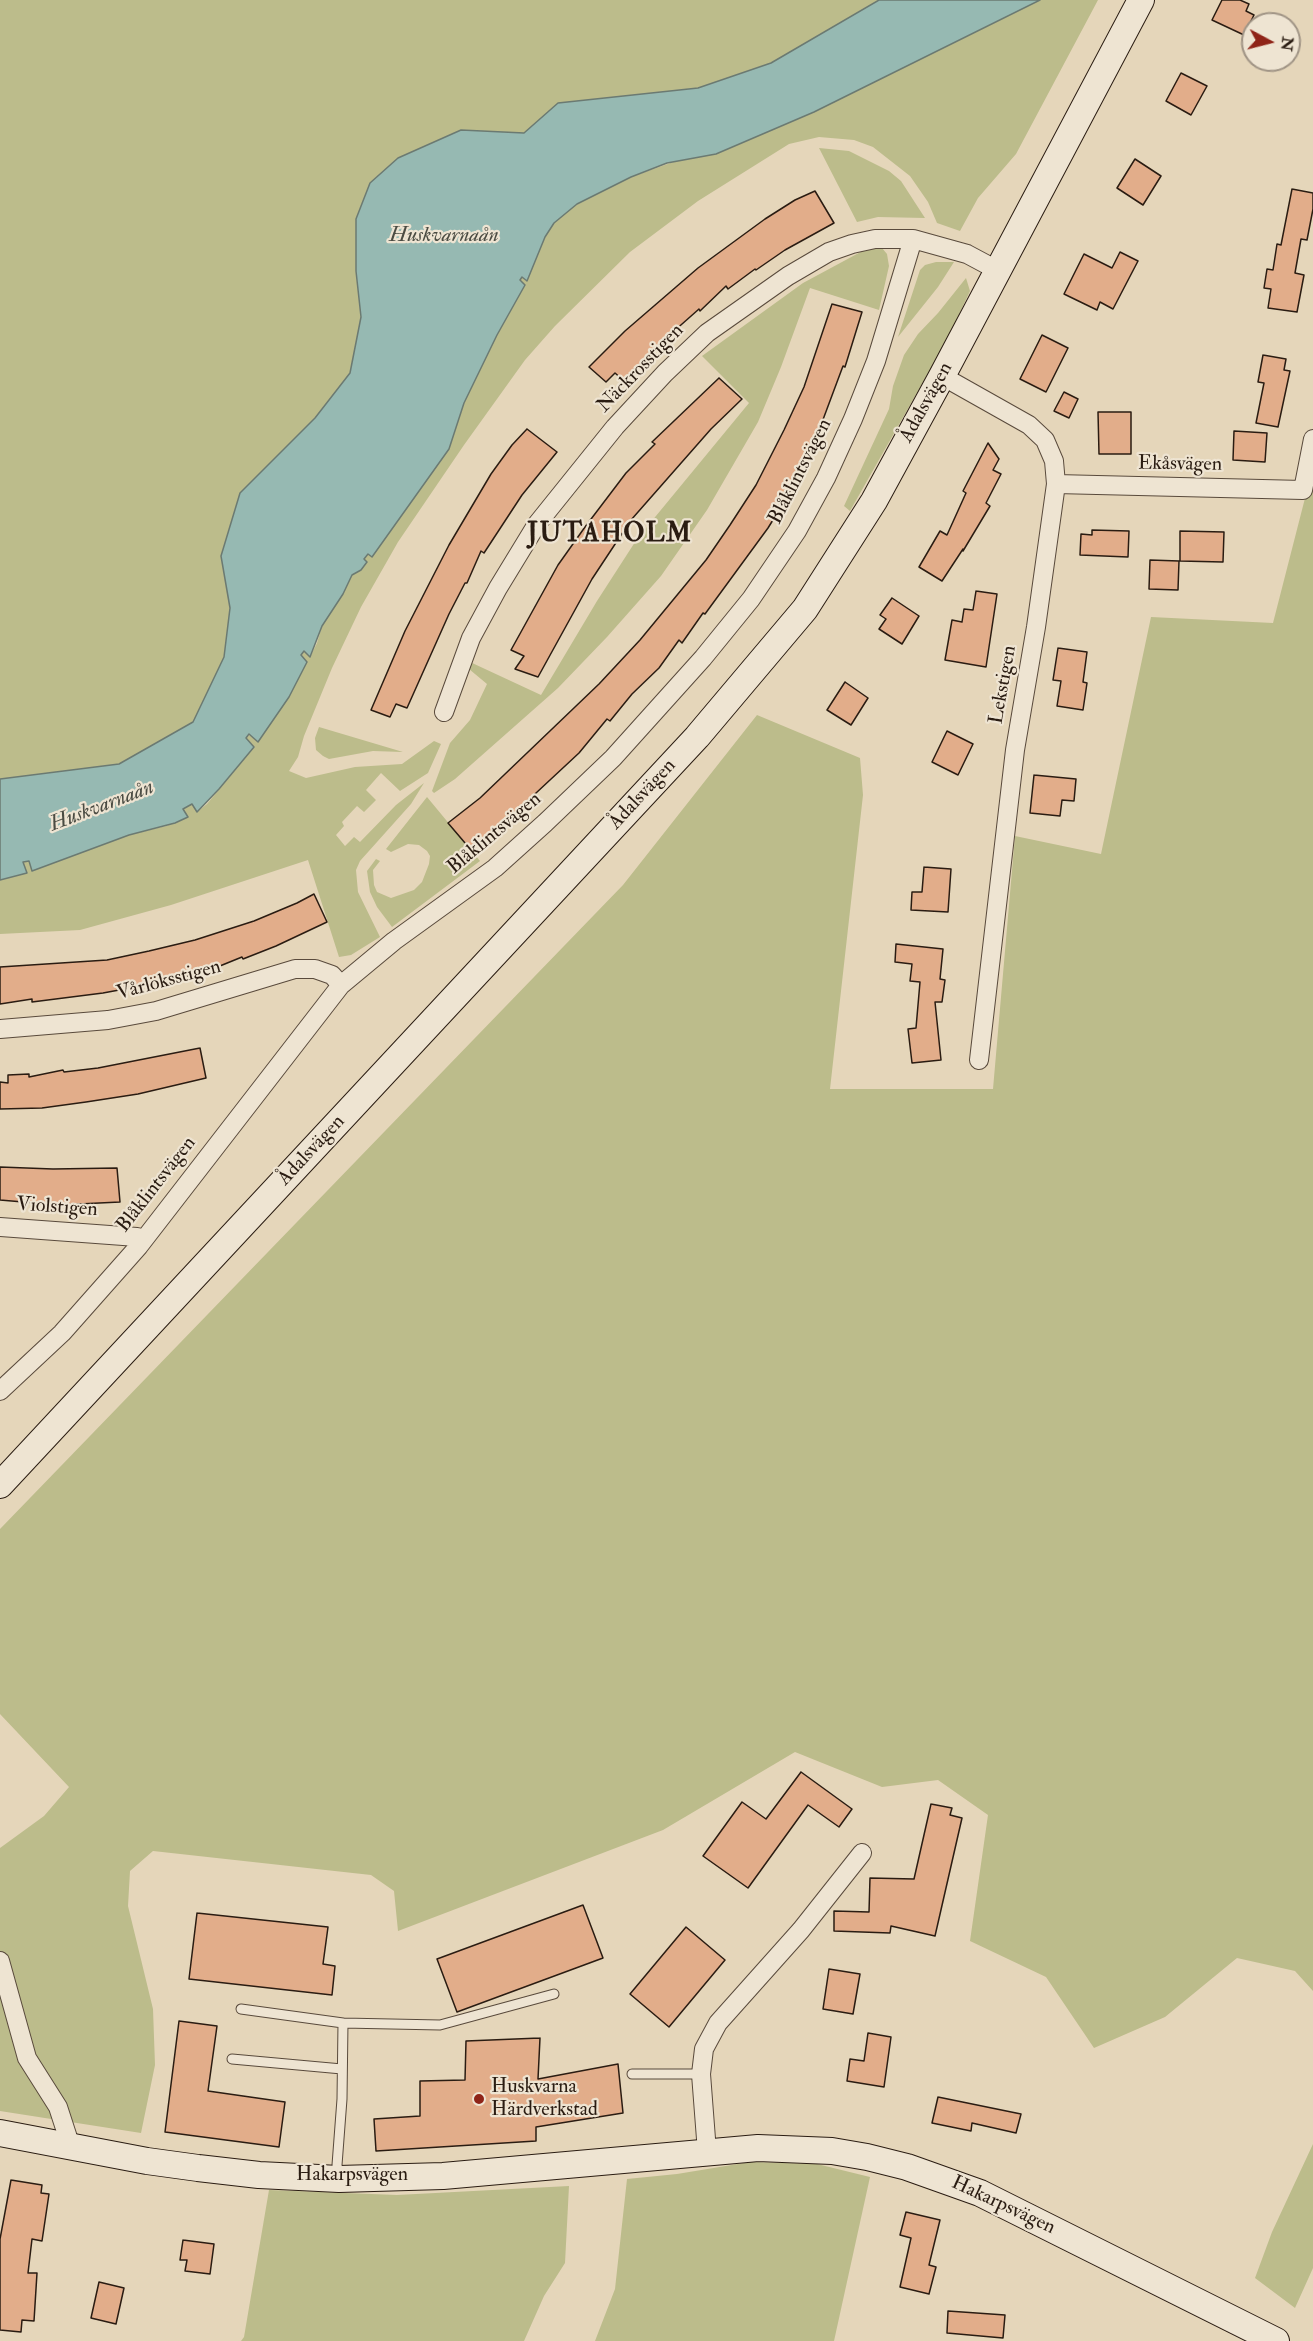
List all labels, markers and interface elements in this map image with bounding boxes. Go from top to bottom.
north arrow [1241,12,1301,72]
text: N [1276,36,1298,52]
water label: Huskvarnaån [389,223,499,249]
street label: Näckrosstigen [593,320,689,418]
street label: Ådalsvägen [895,359,959,447]
street label: Blåklintsvägen [764,415,838,529]
street label: Ekåsvägen [1138,452,1222,478]
district label: JUTAHOLM [527,519,693,551]
street label: Lekstigen [985,644,1023,726]
street label: Ådalsvägen [604,755,682,835]
water label: Huskvarnaån [46,776,158,838]
street label: Blåklintsvägen [443,788,547,880]
street label: Vårlöksstigen [114,956,224,1006]
street label: Ådalsvägen [273,1111,351,1191]
street label: Blåklintsvägen [112,1132,202,1238]
street label: Violstigen [16,1193,98,1223]
place label: Huskvarna Härdverkstad [491,2076,598,2123]
marker: Huskvarna Härdverkstad [472,2092,486,2106]
street label: Hakarpsvägen [296,2164,408,2188]
street label: Hakarpsvägen [947,2171,1059,2241]

